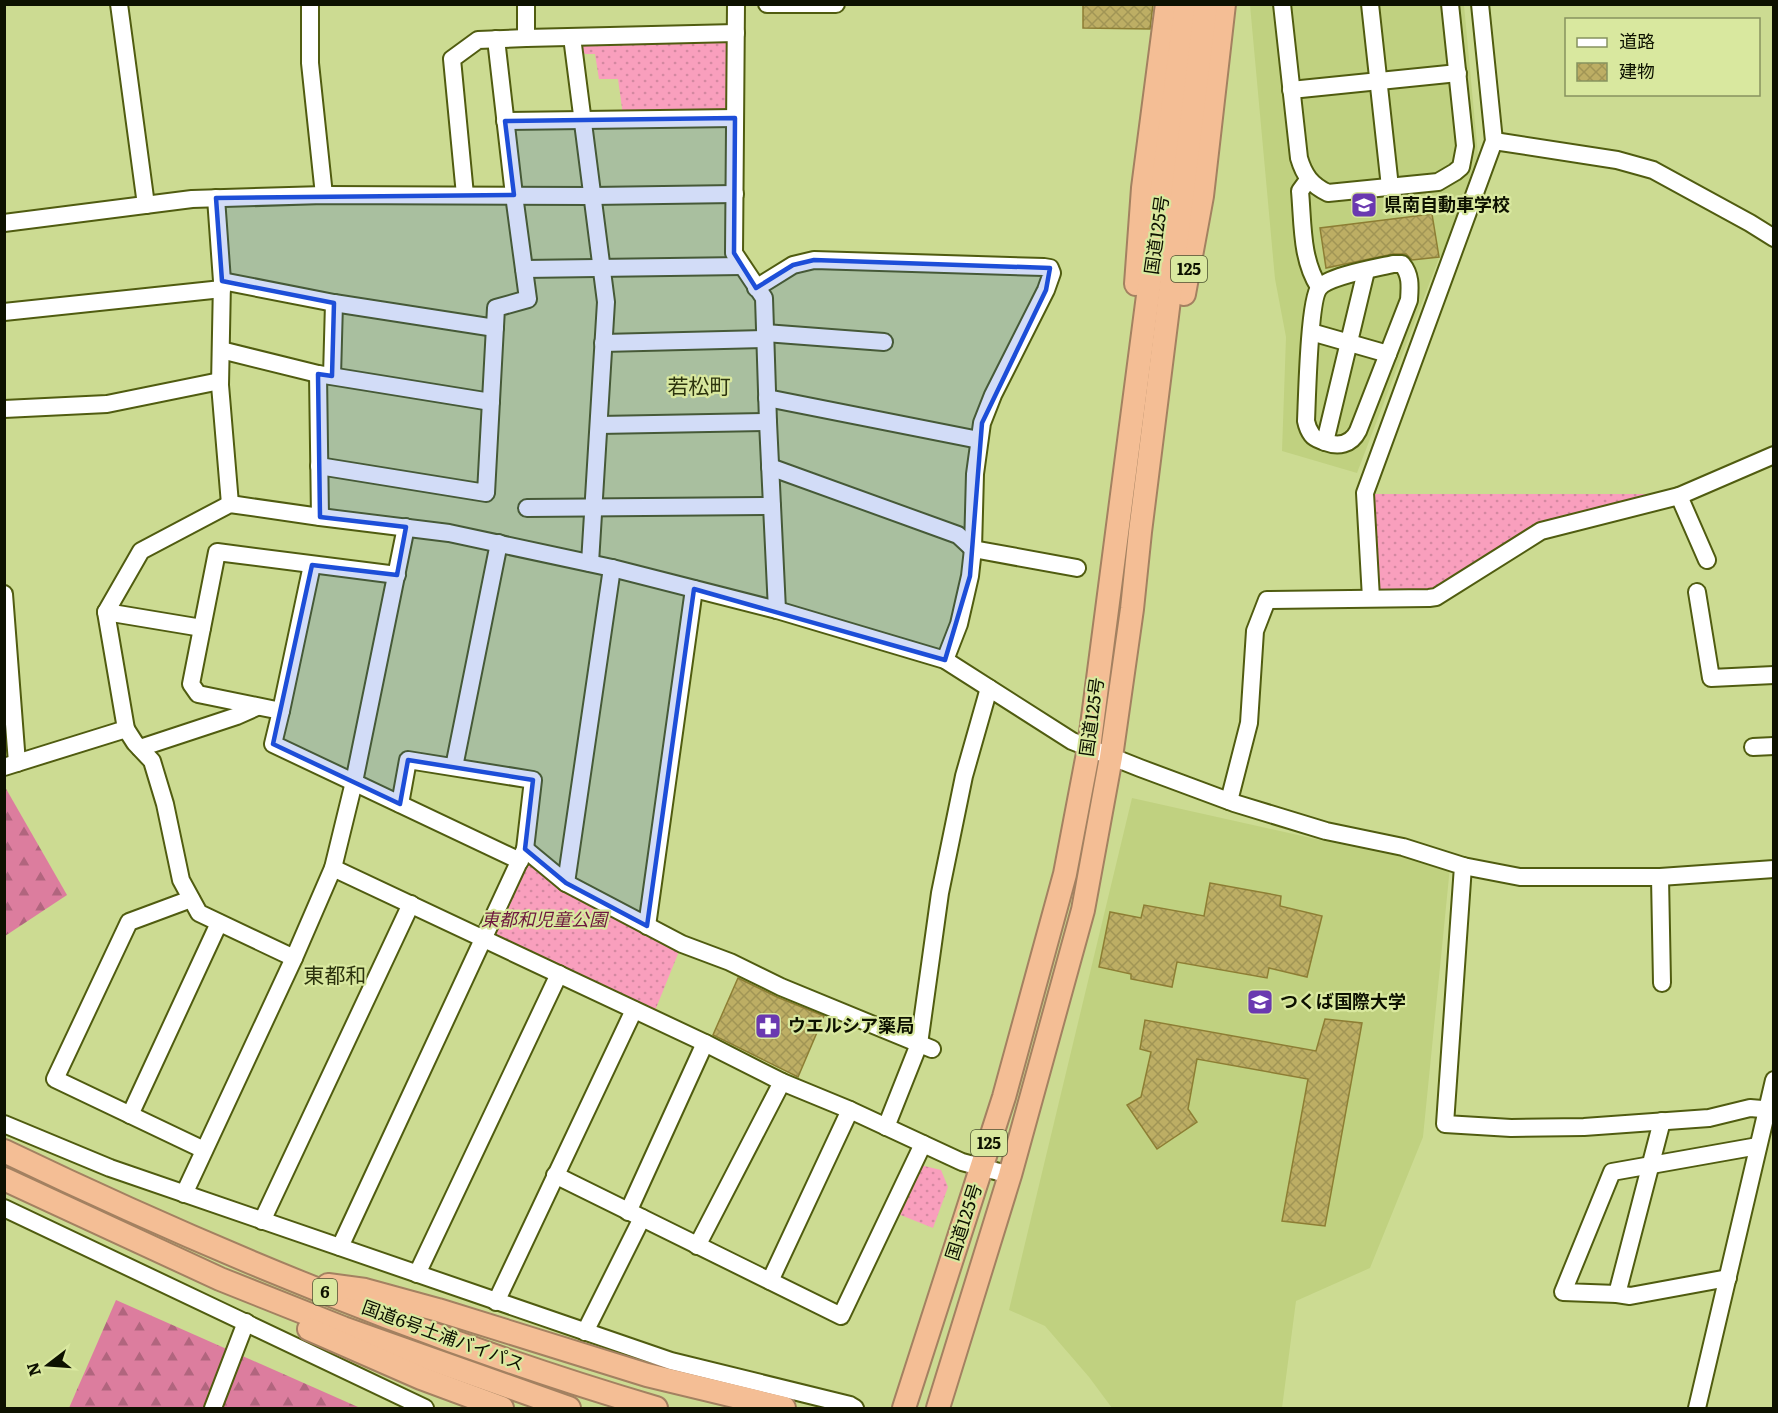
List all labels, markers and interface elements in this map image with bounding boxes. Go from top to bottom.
legend [1565,18,1760,96]
text: 道路 [1619,27,1655,54]
text: 建物 [1619,57,1655,84]
school or university icon: 県南自動車学校 [1349,190,1379,220]
place label: 県南自動車学校 [1384,190,1510,217]
street label: 国道125号 [1137,193,1174,276]
road number: 125 [1171,256,1207,282]
district label: 若松町 [668,369,731,400]
street label: 国道125号 [1072,675,1109,758]
park label: 東都和児童公園 [481,905,610,932]
district label: 東都和 [304,958,367,989]
school or university icon: つくば国際大学 [1245,987,1275,1017]
place label: つくば国際大学 [1280,987,1406,1014]
pharmacy icon: ウエルシア薬局 [753,1011,783,1041]
place label: ウエルシア薬局 [788,1011,914,1038]
road number: 125 [971,1130,1007,1156]
street label: 国道125号 [937,1180,988,1264]
road number: 6 [313,1279,337,1305]
street label: 国道6号土浦バイパス [358,1293,529,1377]
north arrow [18,1335,78,1395]
text: N [19,1360,46,1380]

